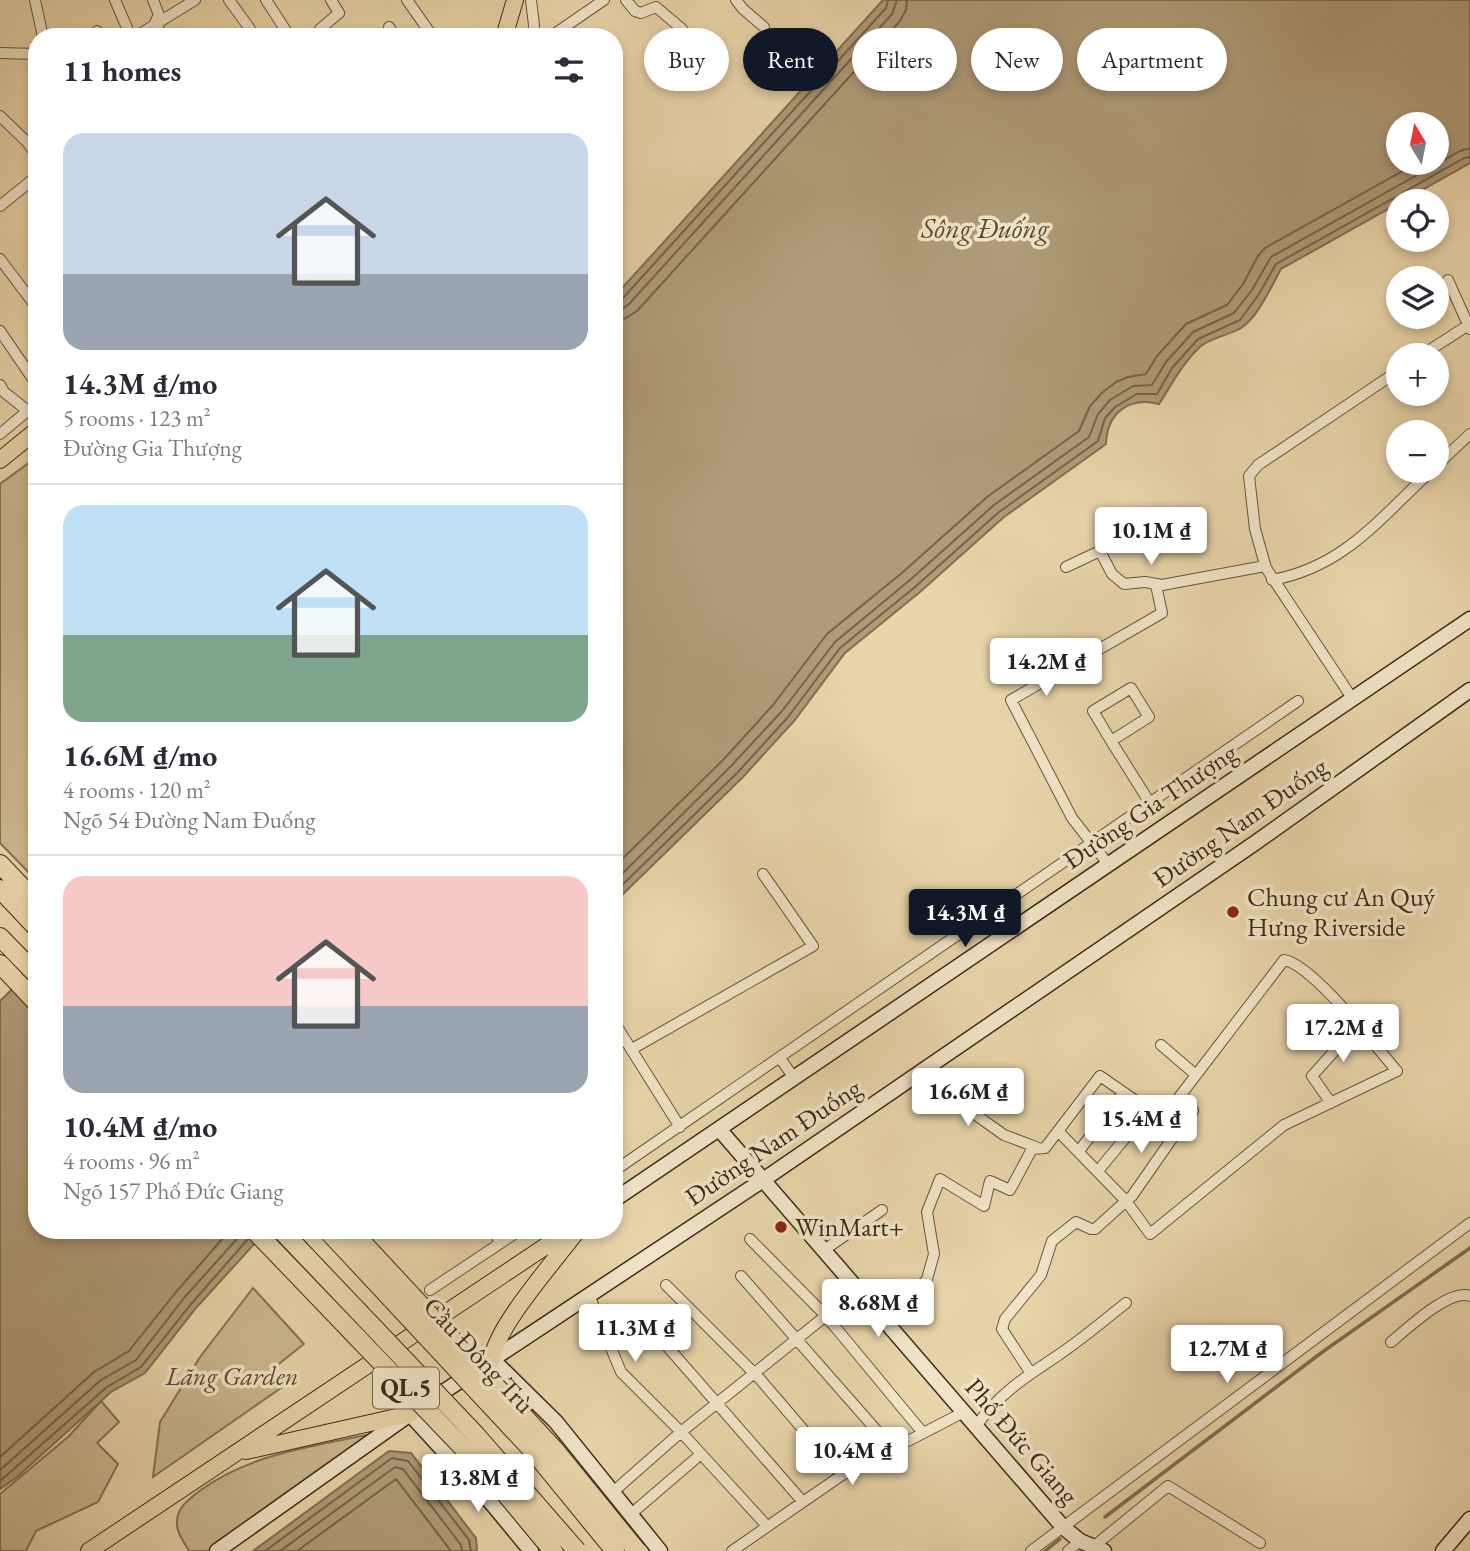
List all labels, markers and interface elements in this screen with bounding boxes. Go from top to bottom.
chip: Buy [644,28,729,91]
chip: Rent [743,28,838,91]
chip: Filters [852,28,957,91]
chip: New [971,28,1063,91]
chip: Apartment [1077,28,1227,91]
text: 11 homes [63,51,181,90]
icon: filters [550,51,588,89]
north arrow [1386,112,1449,175]
map controls [1386,112,1449,483]
icon: home [263,178,389,304]
button: locate [1386,189,1449,252]
water label: Sông Đuống [920,210,1050,246]
button: layers [1386,266,1449,329]
button: + [1386,343,1449,406]
text: 14.3M ₫/mo [63,364,217,403]
text: 5 rooms · 123 m² [63,403,211,433]
button: − [1386,420,1449,483]
text: Đường Gia Thượng [63,433,242,463]
pin: 10.1M ₫ [1086,508,1216,567]
text: 10.1M ₫ [1111,515,1191,545]
icon: home [263,550,389,676]
pin: 14.2M ₫ [981,638,1111,698]
text: 14.2M ₫ [1006,646,1086,676]
street label: Đường Gia Thượng [1057,735,1244,877]
text: 16.6M ₫/mo [63,736,217,775]
street label: Đường Nam Đuống [1146,749,1334,895]
text: 4 rooms · 120 m² [63,775,211,805]
text: Ngõ 54 Đường Nam Đuống [63,805,315,835]
place label: Chung cư An Quý Hưng Riverside [1247,880,1436,944]
pin: 14.3M ₫ [900,890,1030,949]
text: 14.3M ₫ [925,897,1005,927]
marker: Chung cư An Quý Hưng Riverside [1225,904,1241,920]
icon: home [263,921,389,1047]
pin: 17.2M ₫ [1278,1004,1408,1064]
text: 17.2M ₫ [1303,1012,1383,1042]
pin: 16.6M ₫ [903,1068,1033,1128]
street label: Đường Nam Đuống [678,1070,868,1213]
text: 16.6M ₫ [928,1076,1008,1106]
pin: 15.4M ₫ [1076,1096,1206,1155]
text: 15.4M ₫ [1101,1103,1181,1133]
text: 10.4M ₫/mo [63,1107,217,1146]
text: 4 rooms · 96 m² [63,1146,200,1176]
text: Ngõ 157 Phố Đức Giang [63,1176,283,1206]
place label: WinMart+ [795,1210,904,1244]
marker: WinMart+ [773,1219,789,1235]
pin: 8.68M ₫ [813,1280,943,1339]
text: 8.68M ₫ [838,1287,918,1317]
street label: Cầu Đông Trù [416,1289,542,1421]
pin: 11.3M ₫ [570,1304,700,1364]
text: 11.3M ₫ [595,1312,675,1342]
pin: 12.7M ₫ [1162,1326,1292,1385]
text: 12.7M ₫ [1187,1333,1267,1363]
park label: Lãng Garden [164,1359,299,1393]
road number: QL.5 [373,1368,439,1408]
street label: Phố Đức Giang [958,1371,1087,1512]
pin: 10.4M ₫ [787,1428,917,1487]
text: 10.4M ₫ [812,1435,892,1465]
pin: 13.8M ₫ [413,1454,543,1514]
text: 13.8M ₫ [438,1462,518,1492]

